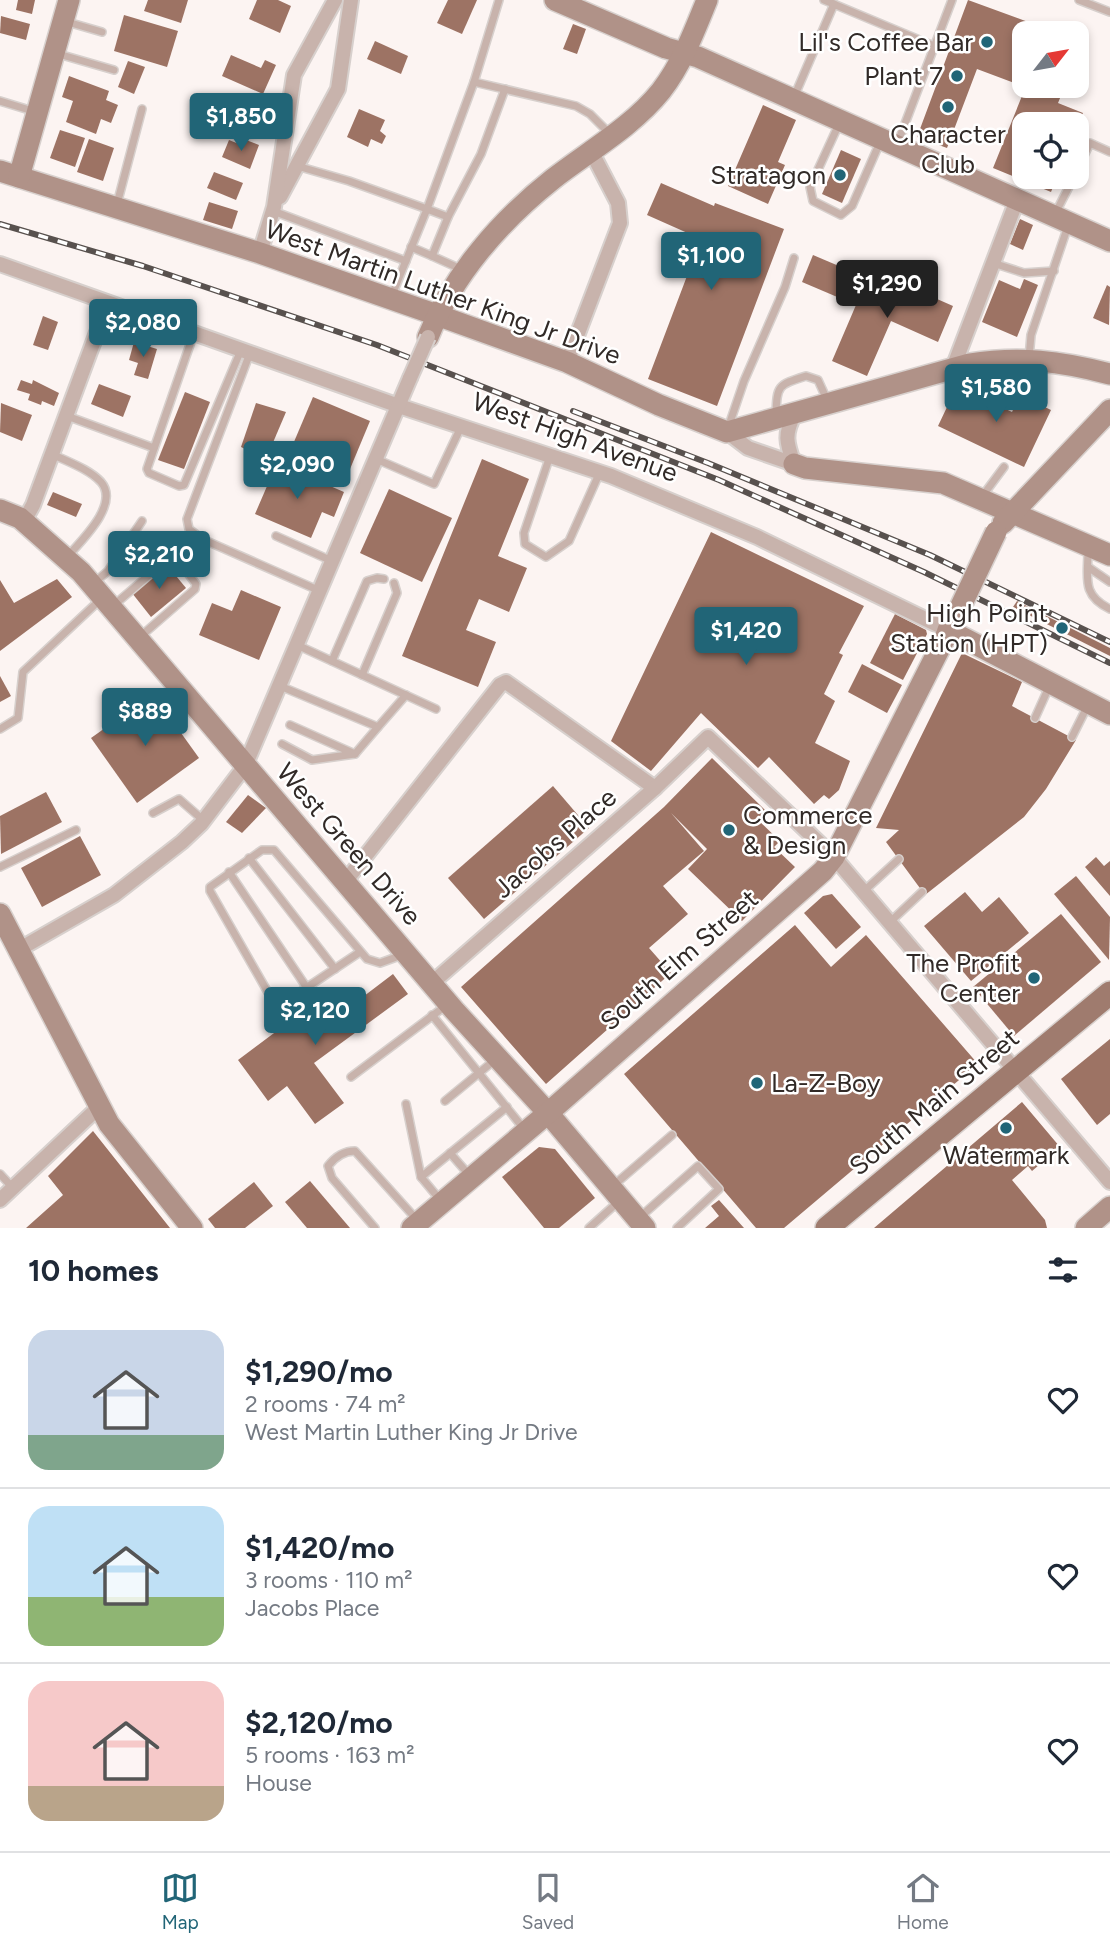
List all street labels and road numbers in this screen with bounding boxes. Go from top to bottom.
street label: West Martin Luther King Jr Drive [261,213,625,371]
street label: West High Avenue [468,385,682,489]
street label: West Green Drive [270,756,428,932]
street label: Jacobs Place [487,781,623,905]
street label: South Elm Street [593,883,765,1037]
street label: South Main Street [843,1022,1025,1182]

